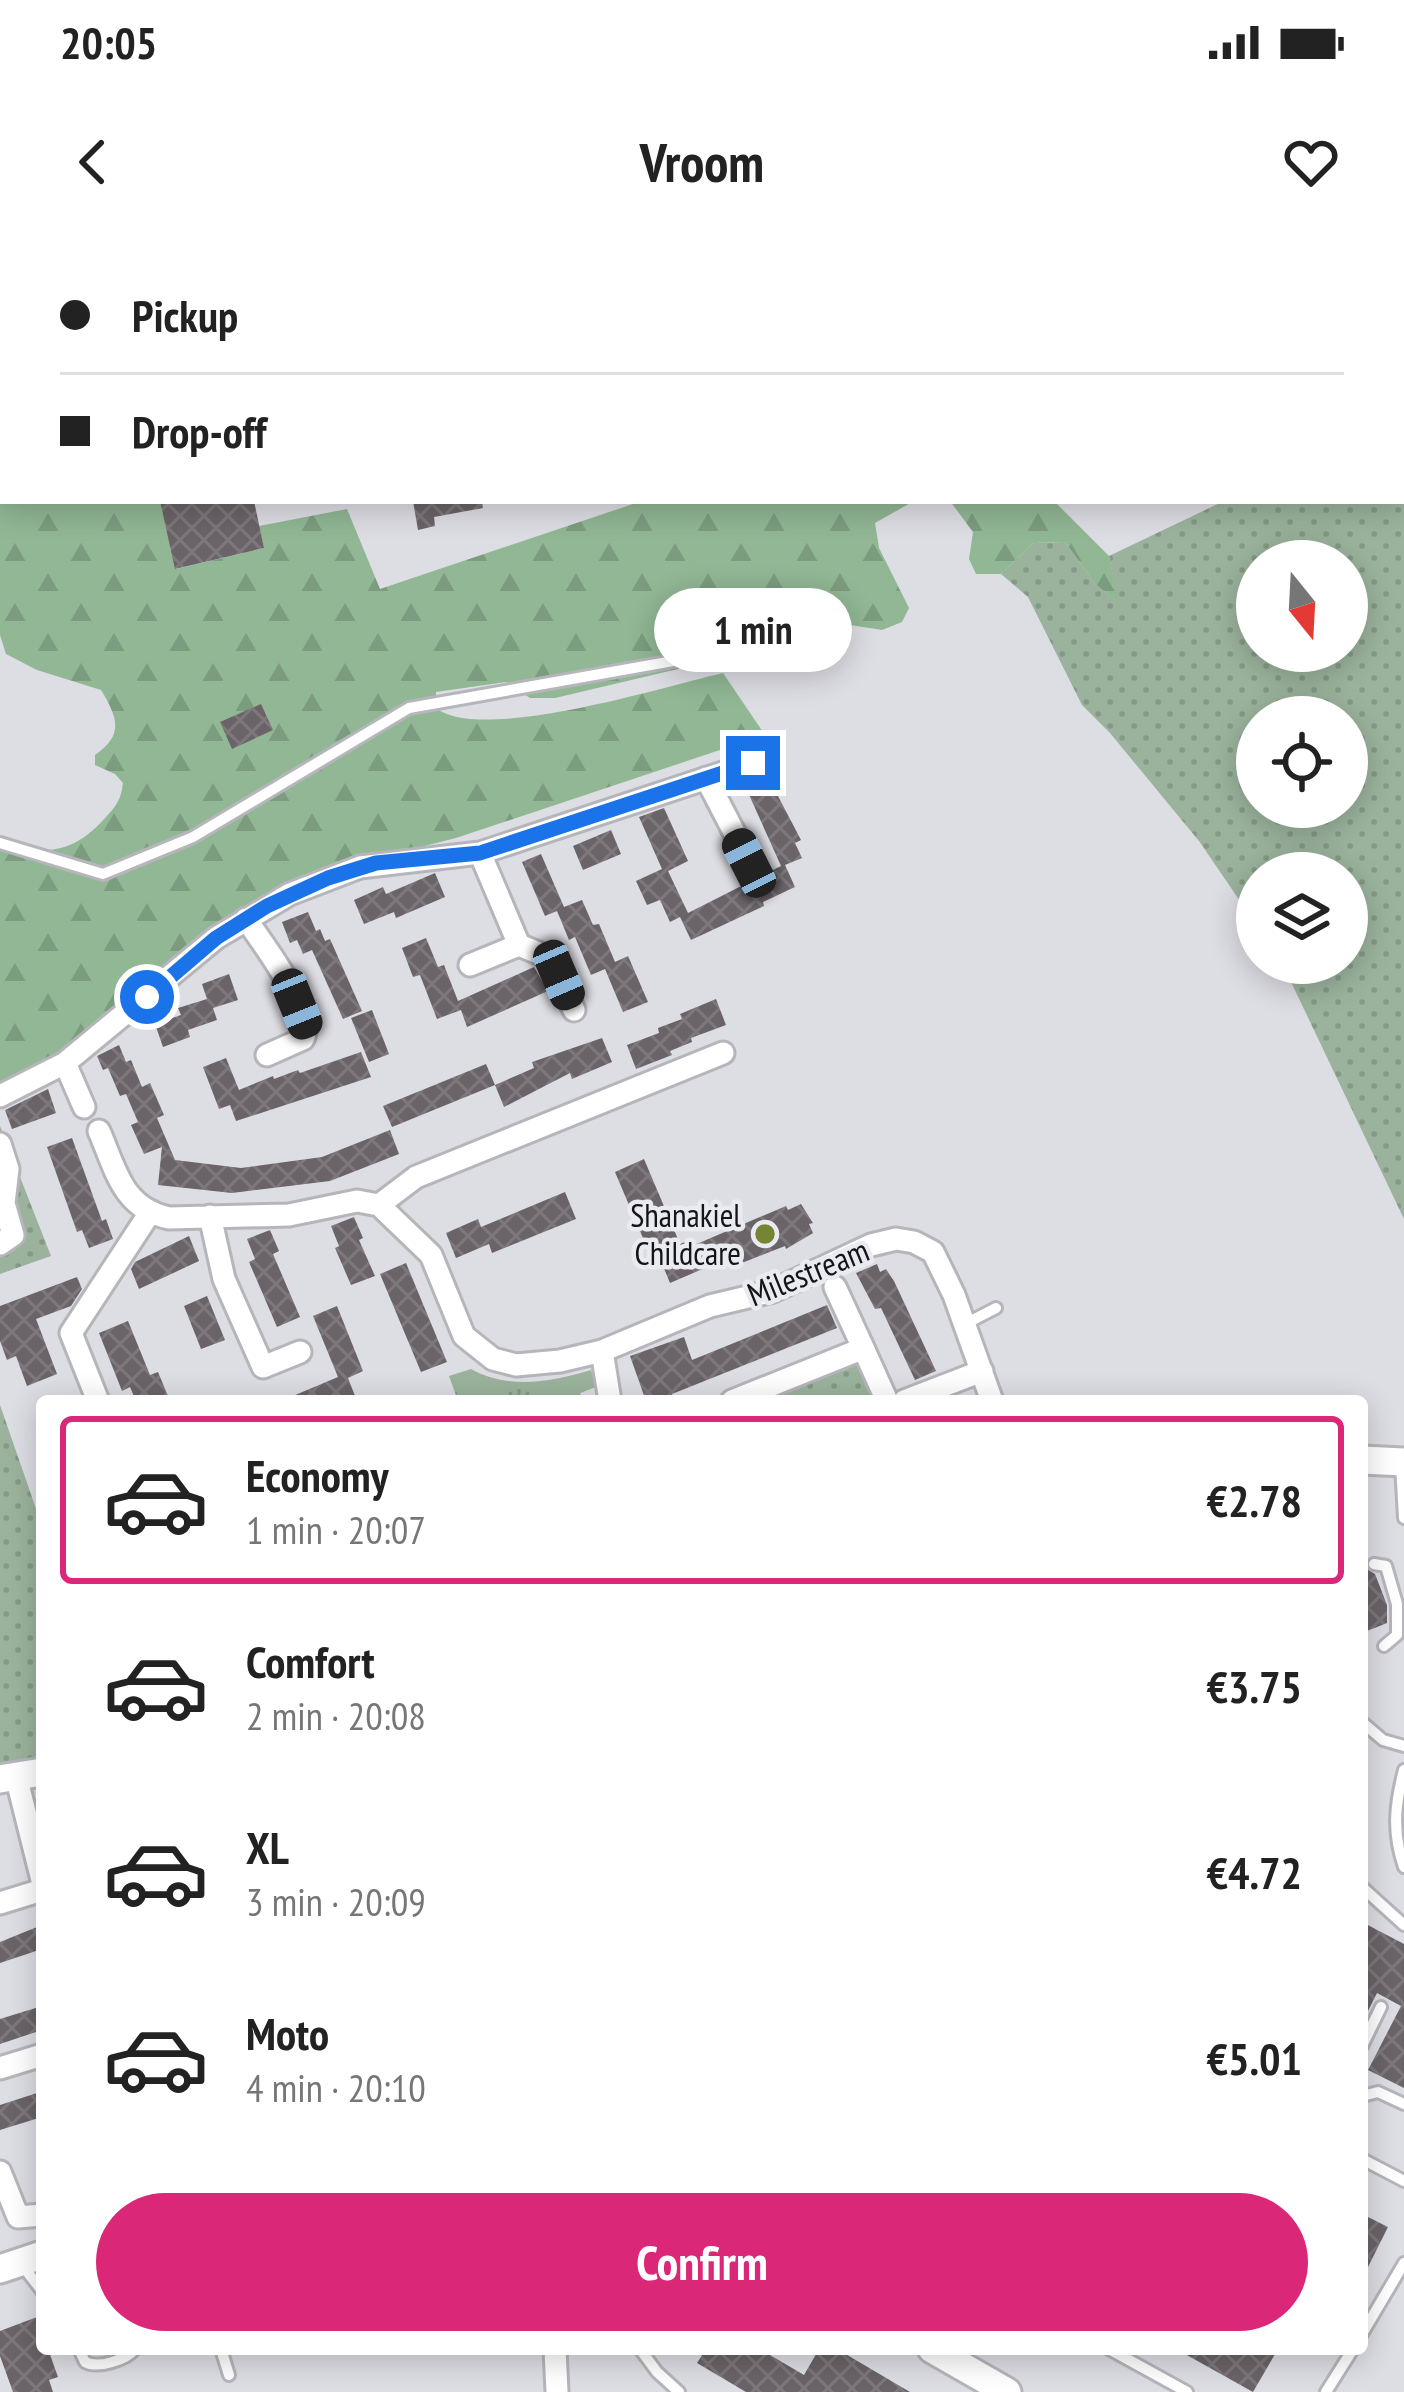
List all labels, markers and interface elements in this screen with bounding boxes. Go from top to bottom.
text: 20:05 [60,13,157,71]
text: Vroom [640,127,764,197]
icon: back [60,129,126,195]
icon: heart [1278,129,1344,195]
text: Pickup [132,286,238,344]
text: Drop-off [132,402,266,460]
north arrow [1236,540,1368,672]
map controls [1236,540,1368,984]
callout: 1 min [654,589,852,673]
text: 1 min [714,604,792,655]
button: locate [1236,696,1368,828]
route end [726,736,780,790]
car [717,823,781,903]
button: layers [1236,852,1368,984]
car [528,935,590,1015]
car [267,964,327,1044]
route start [120,970,174,1024]
place label: Shanakiel Childcare [630,1193,741,1274]
marker: Shanakiel Childcare [752,1221,778,1247]
street label: Milestream [741,1228,875,1315]
icon: car [102,1446,210,1554]
text: Economy [246,1446,389,1504]
text: €2.78 [1206,1471,1302,1529]
text: 1 min · 20:07 [246,1504,426,1555]
icon: car [102,1632,210,1740]
text: Comfort [246,1632,375,1690]
text: €3.75 [1206,1657,1302,1715]
text: 2 min · 20:08 [246,1690,426,1741]
icon: car [102,1818,210,1926]
text: XL [246,1818,289,1876]
text: €4.72 [1206,1843,1302,1901]
text: 3 min · 20:09 [246,1876,426,1927]
icon: car [102,2004,210,2112]
text: Moto [246,2004,329,2062]
text: €5.01 [1206,2029,1302,2087]
text: 4 min · 20:10 [246,2062,426,2113]
button: Confirm [96,2193,1308,2331]

